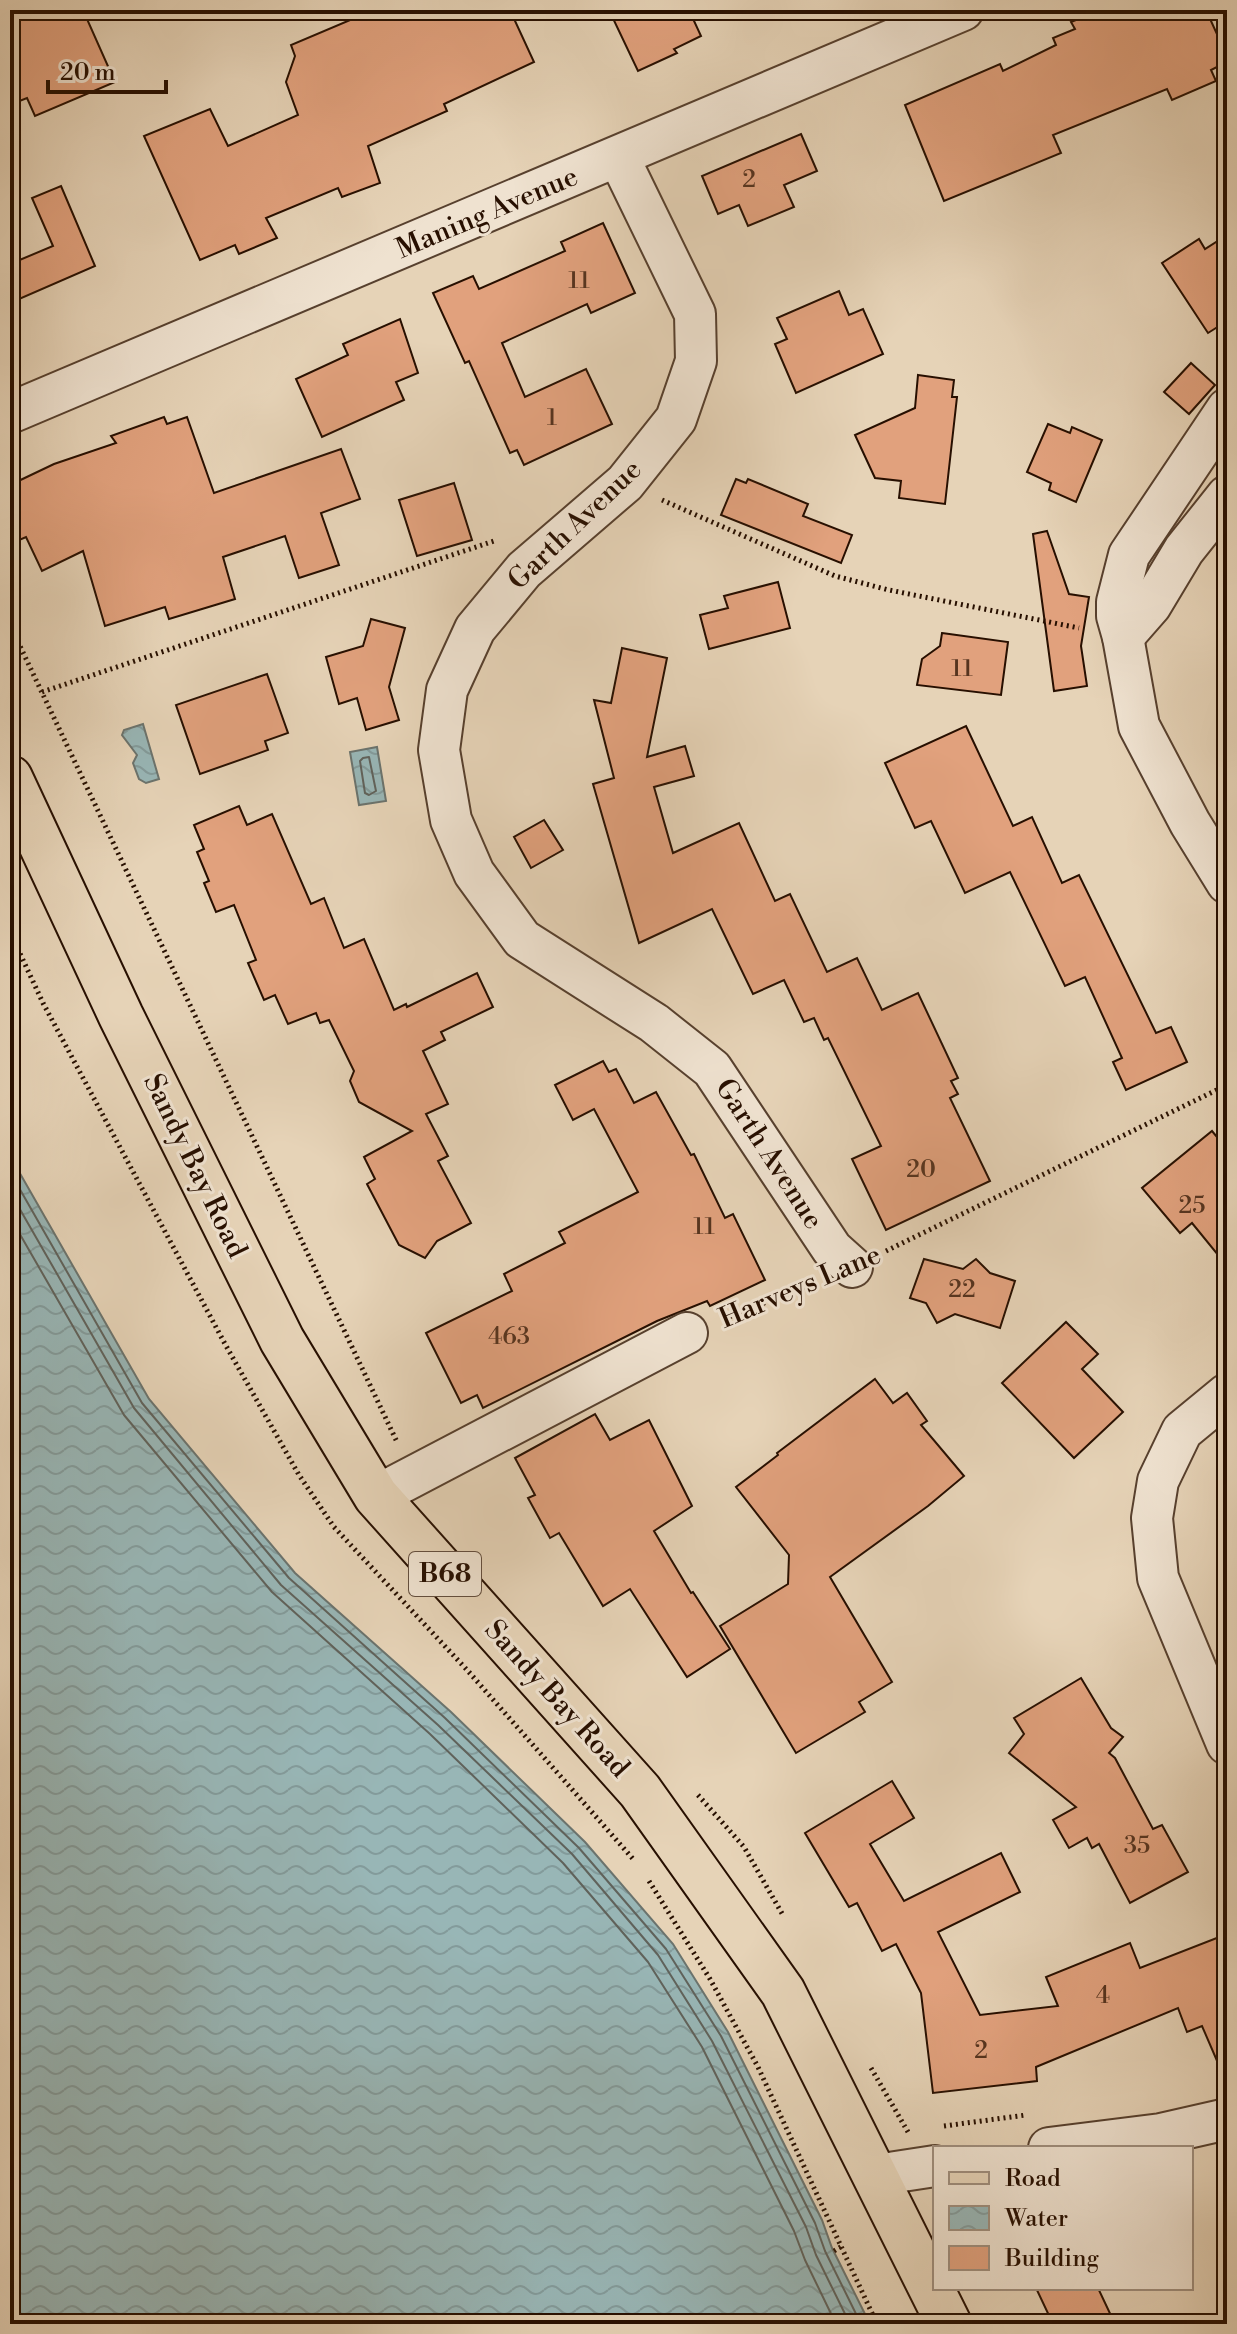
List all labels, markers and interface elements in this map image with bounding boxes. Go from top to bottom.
scale bar [48,44,166,94]
text: 20 m [60,58,116,88]
street label: Maning Avenue [391,159,583,267]
house number: 2 [742,165,756,195]
house number: 11 [568,266,590,296]
house number: 1 [547,403,558,433]
street label: Garth Avenue [501,452,649,598]
house number: 11 [951,654,973,684]
street label: Sandy Bay Road [135,1068,255,1264]
street label: Garth Avenue [707,1072,831,1236]
house number: 20 [906,1155,936,1185]
house number: 25 [1179,1191,1205,1221]
house number: 11 [693,1212,715,1242]
street label: Harveys Lane [714,1237,886,1337]
house number: 22 [948,1275,976,1305]
house number: 463 [488,1322,530,1352]
road number: B68 [409,1552,481,1596]
street label: Sandy Bay Road [477,1613,637,1785]
house number: 35 [1124,1831,1150,1861]
house number: 4 [1096,1981,1110,2011]
house number: 2 [974,2036,988,2066]
legend [933,2146,1193,2290]
text: Road [1005,2164,1061,2194]
text: Water [1004,2204,1068,2234]
text: Building [1004,2244,1099,2274]

